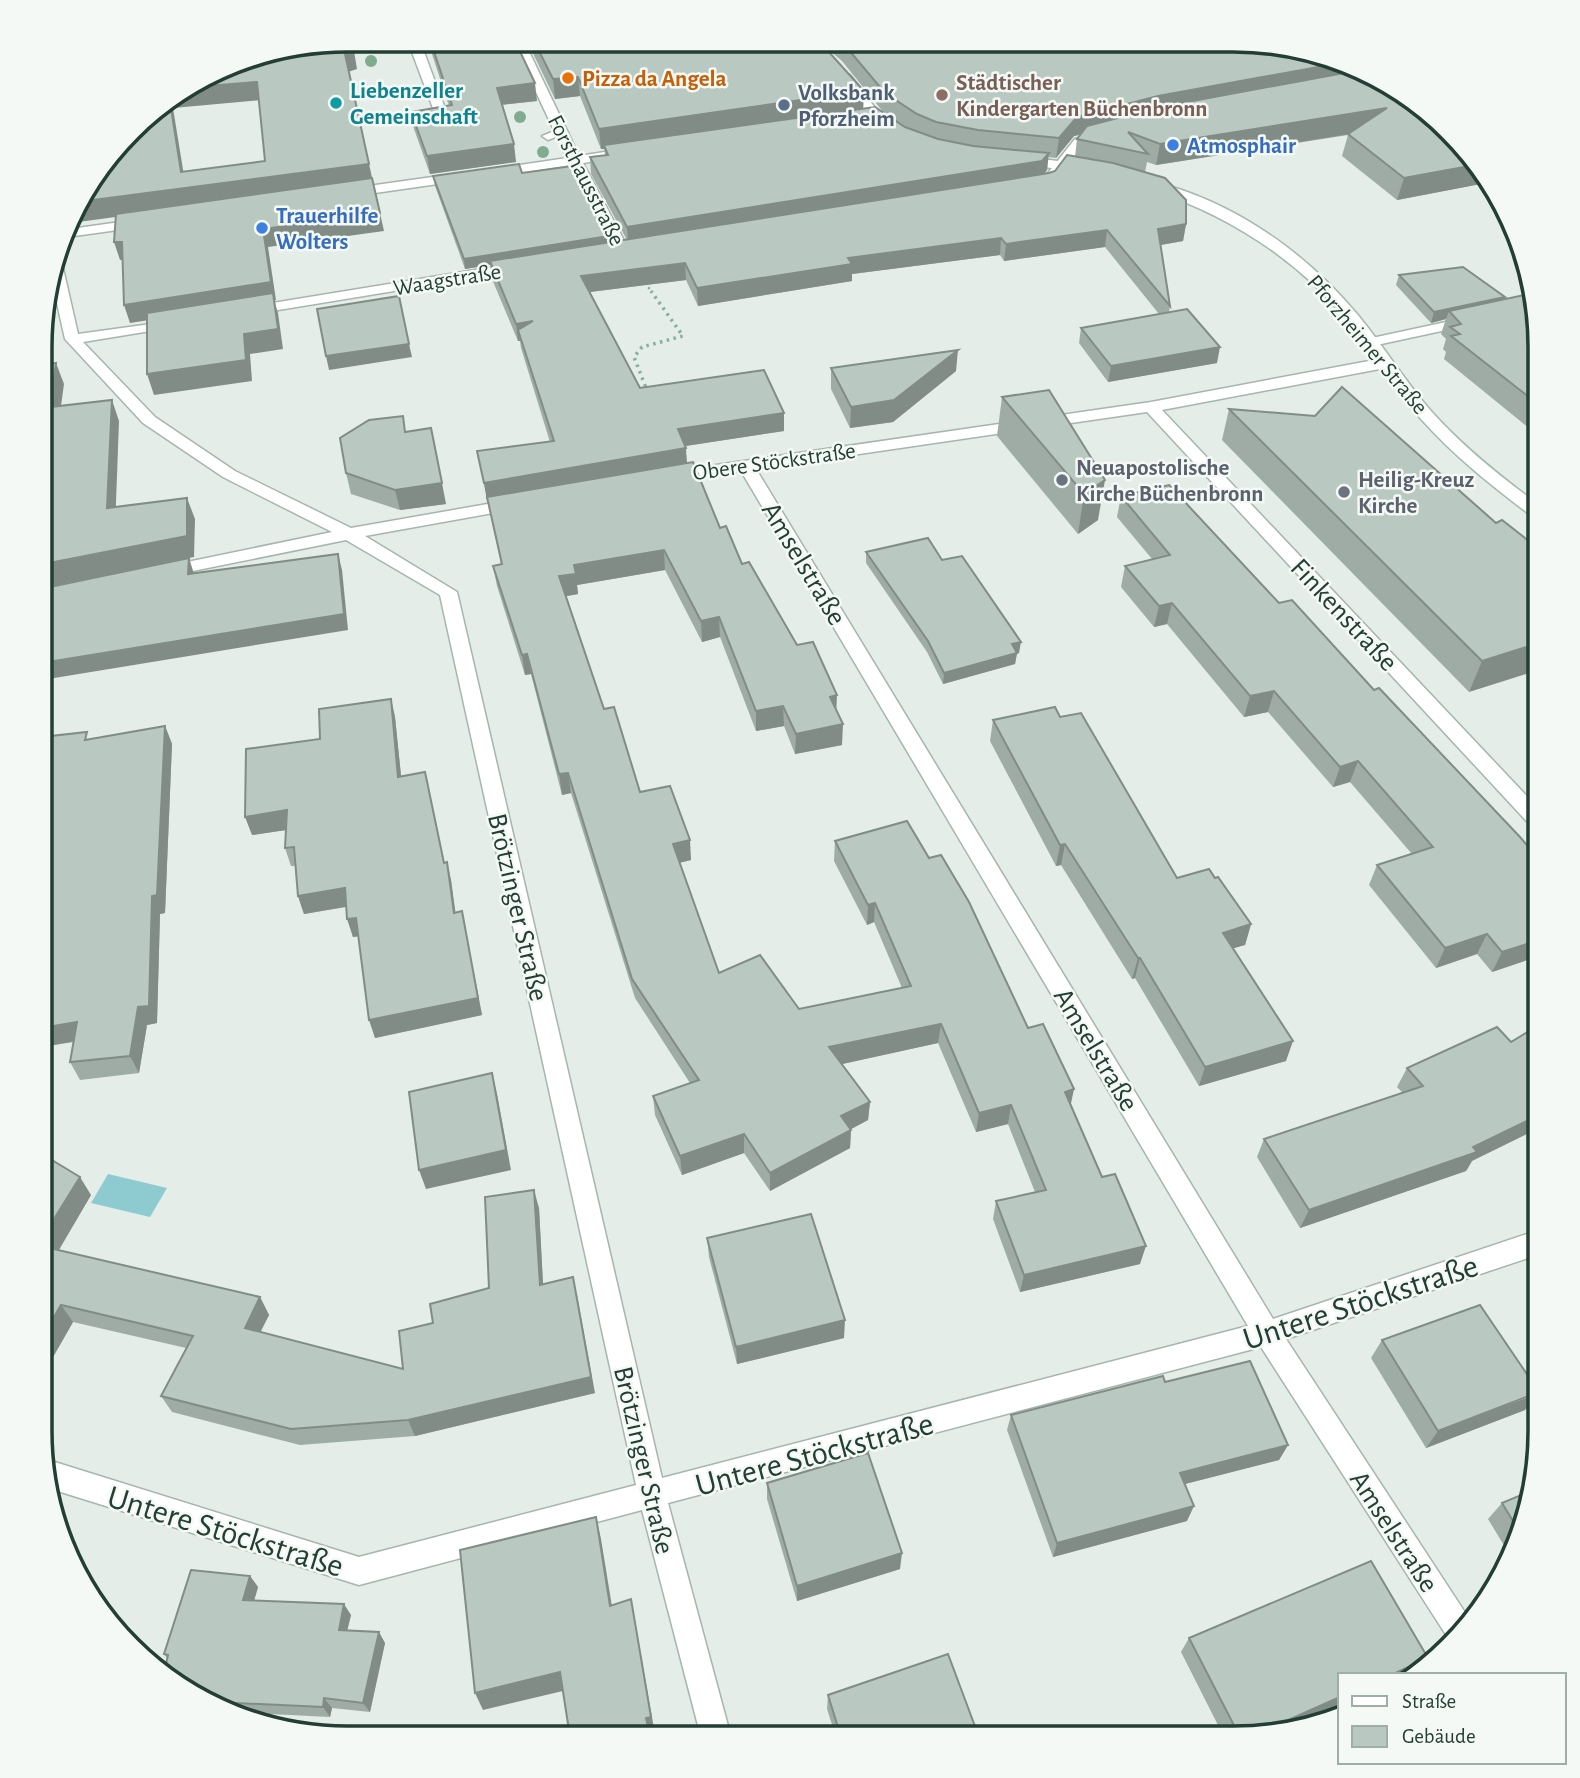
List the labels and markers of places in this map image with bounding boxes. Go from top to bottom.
place label: Pizza da Angela [582,68,727,91]
marker: Pizza da Angela [560,70,576,86]
place label: Städtischer Kindergarten Büchenbronn [956,72,1208,121]
place label: Liebenzeller Gemeinschaft [350,80,478,129]
place label: Volksbank Pforzheim [798,82,895,131]
marker: Städtischer Kindergarten Büchenbronn [934,87,950,103]
marker: Liebenzeller Gemeinschaft [328,95,344,111]
marker: Volksbank Pforzheim [776,97,792,113]
place label: Atmosphair [1187,135,1296,158]
marker: Atmosphair [1165,137,1181,153]
place label: Trauerhilfe Wolters [276,205,378,254]
marker: Trauerhilfe Wolters [254,220,270,236]
place label: Neuapostolische Kirche Büchenbronn [1076,457,1263,506]
place label: Heilig-Kreuz Kirche [1358,469,1474,518]
marker: Neuapostolische Kirche Büchenbronn [1054,472,1070,488]
marker: Heilig-Kreuz Kirche [1336,484,1352,500]

